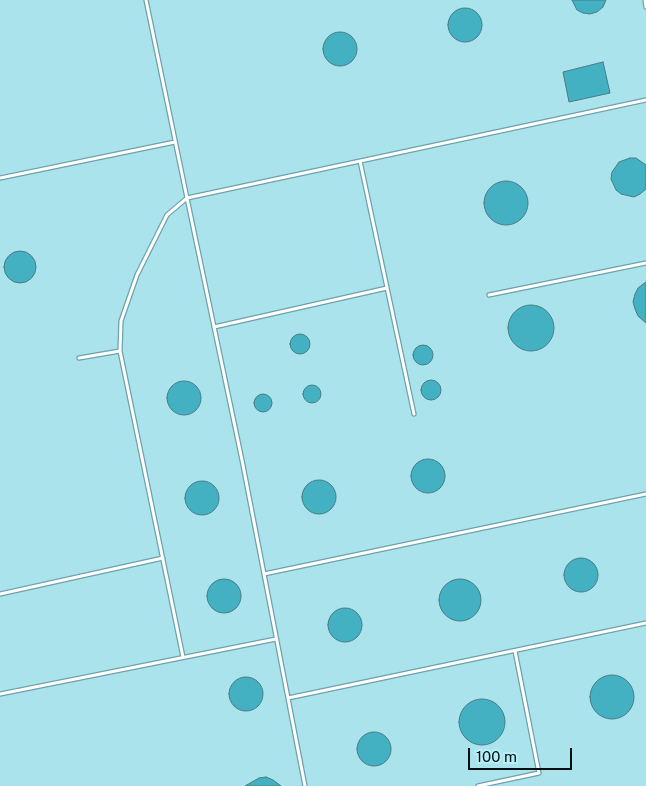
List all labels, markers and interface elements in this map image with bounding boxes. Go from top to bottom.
scale bar [471,738,575,770]
text: 100 m [476,748,517,765]

